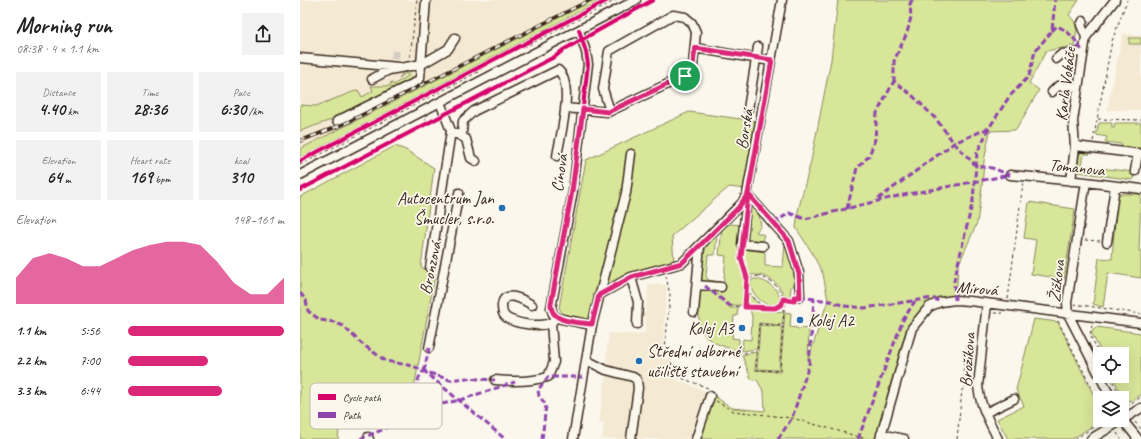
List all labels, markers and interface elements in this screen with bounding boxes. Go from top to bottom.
text: Morning run [16,12,112,40]
button: share [242,13,284,55]
text: 08:38 · 4 × 1.1 km [16,41,99,57]
street label: Karla Vokáče [1051,45,1081,122]
pin [668,59,702,93]
icon: arrive [674,65,696,87]
text: Distance [42,85,75,99]
text: Time [142,85,158,99]
text: Pace [233,85,250,99]
text: 4.40 [39,99,65,120]
text: 28:36 [133,99,167,120]
text: 6:30 [219,99,246,120]
text: km [65,104,79,118]
text: /km [246,104,263,118]
street label: Borská [731,106,759,151]
street label: Cínová [546,151,573,193]
text: Elevation [42,153,76,167]
text: Heart rate [130,153,170,167]
text: kcal [234,153,249,167]
street label: Tomanova [1048,154,1107,181]
text: 64 [46,167,62,188]
text: 169 [130,167,153,188]
text: 310 [230,167,253,188]
text: m [62,172,71,186]
text: bpm [153,172,170,186]
place label: Autocentrum Jan Šmucler, s.r.o. [397,188,495,229]
marker: Autocentrum Jan Šmucler, s.r.o. [497,203,507,213]
text: Elevation [16,212,56,228]
text: 148–161 m [233,212,284,228]
street label: Bronzová [415,238,447,296]
street label: Žižkova [1044,258,1070,303]
street label: Mírová [956,277,1000,300]
place label: Kolej A2 [808,310,855,331]
marker: Kolej A2 [795,315,805,325]
place label: Kolej A3 [688,318,735,339]
text: 1.1 km [16,323,46,339]
text: 5:56 [80,323,100,339]
marker: Kolej A3 [737,323,747,333]
street label: Brožíkova [955,331,980,388]
place label: Střední odborné učiliště stavební [647,341,742,382]
map controls [1093,347,1129,427]
button: locate [1093,347,1129,383]
text: 2.2 km [16,353,46,369]
text: 7:00 [80,353,100,369]
marker: Střední odborné učiliště stavební [634,356,644,366]
text: 3.3 km [16,383,46,399]
text: 6:44 [80,383,100,399]
legend [310,383,442,429]
text: Cycle path [343,390,382,404]
button: layers [1093,391,1129,427]
text: Path [343,408,362,422]

